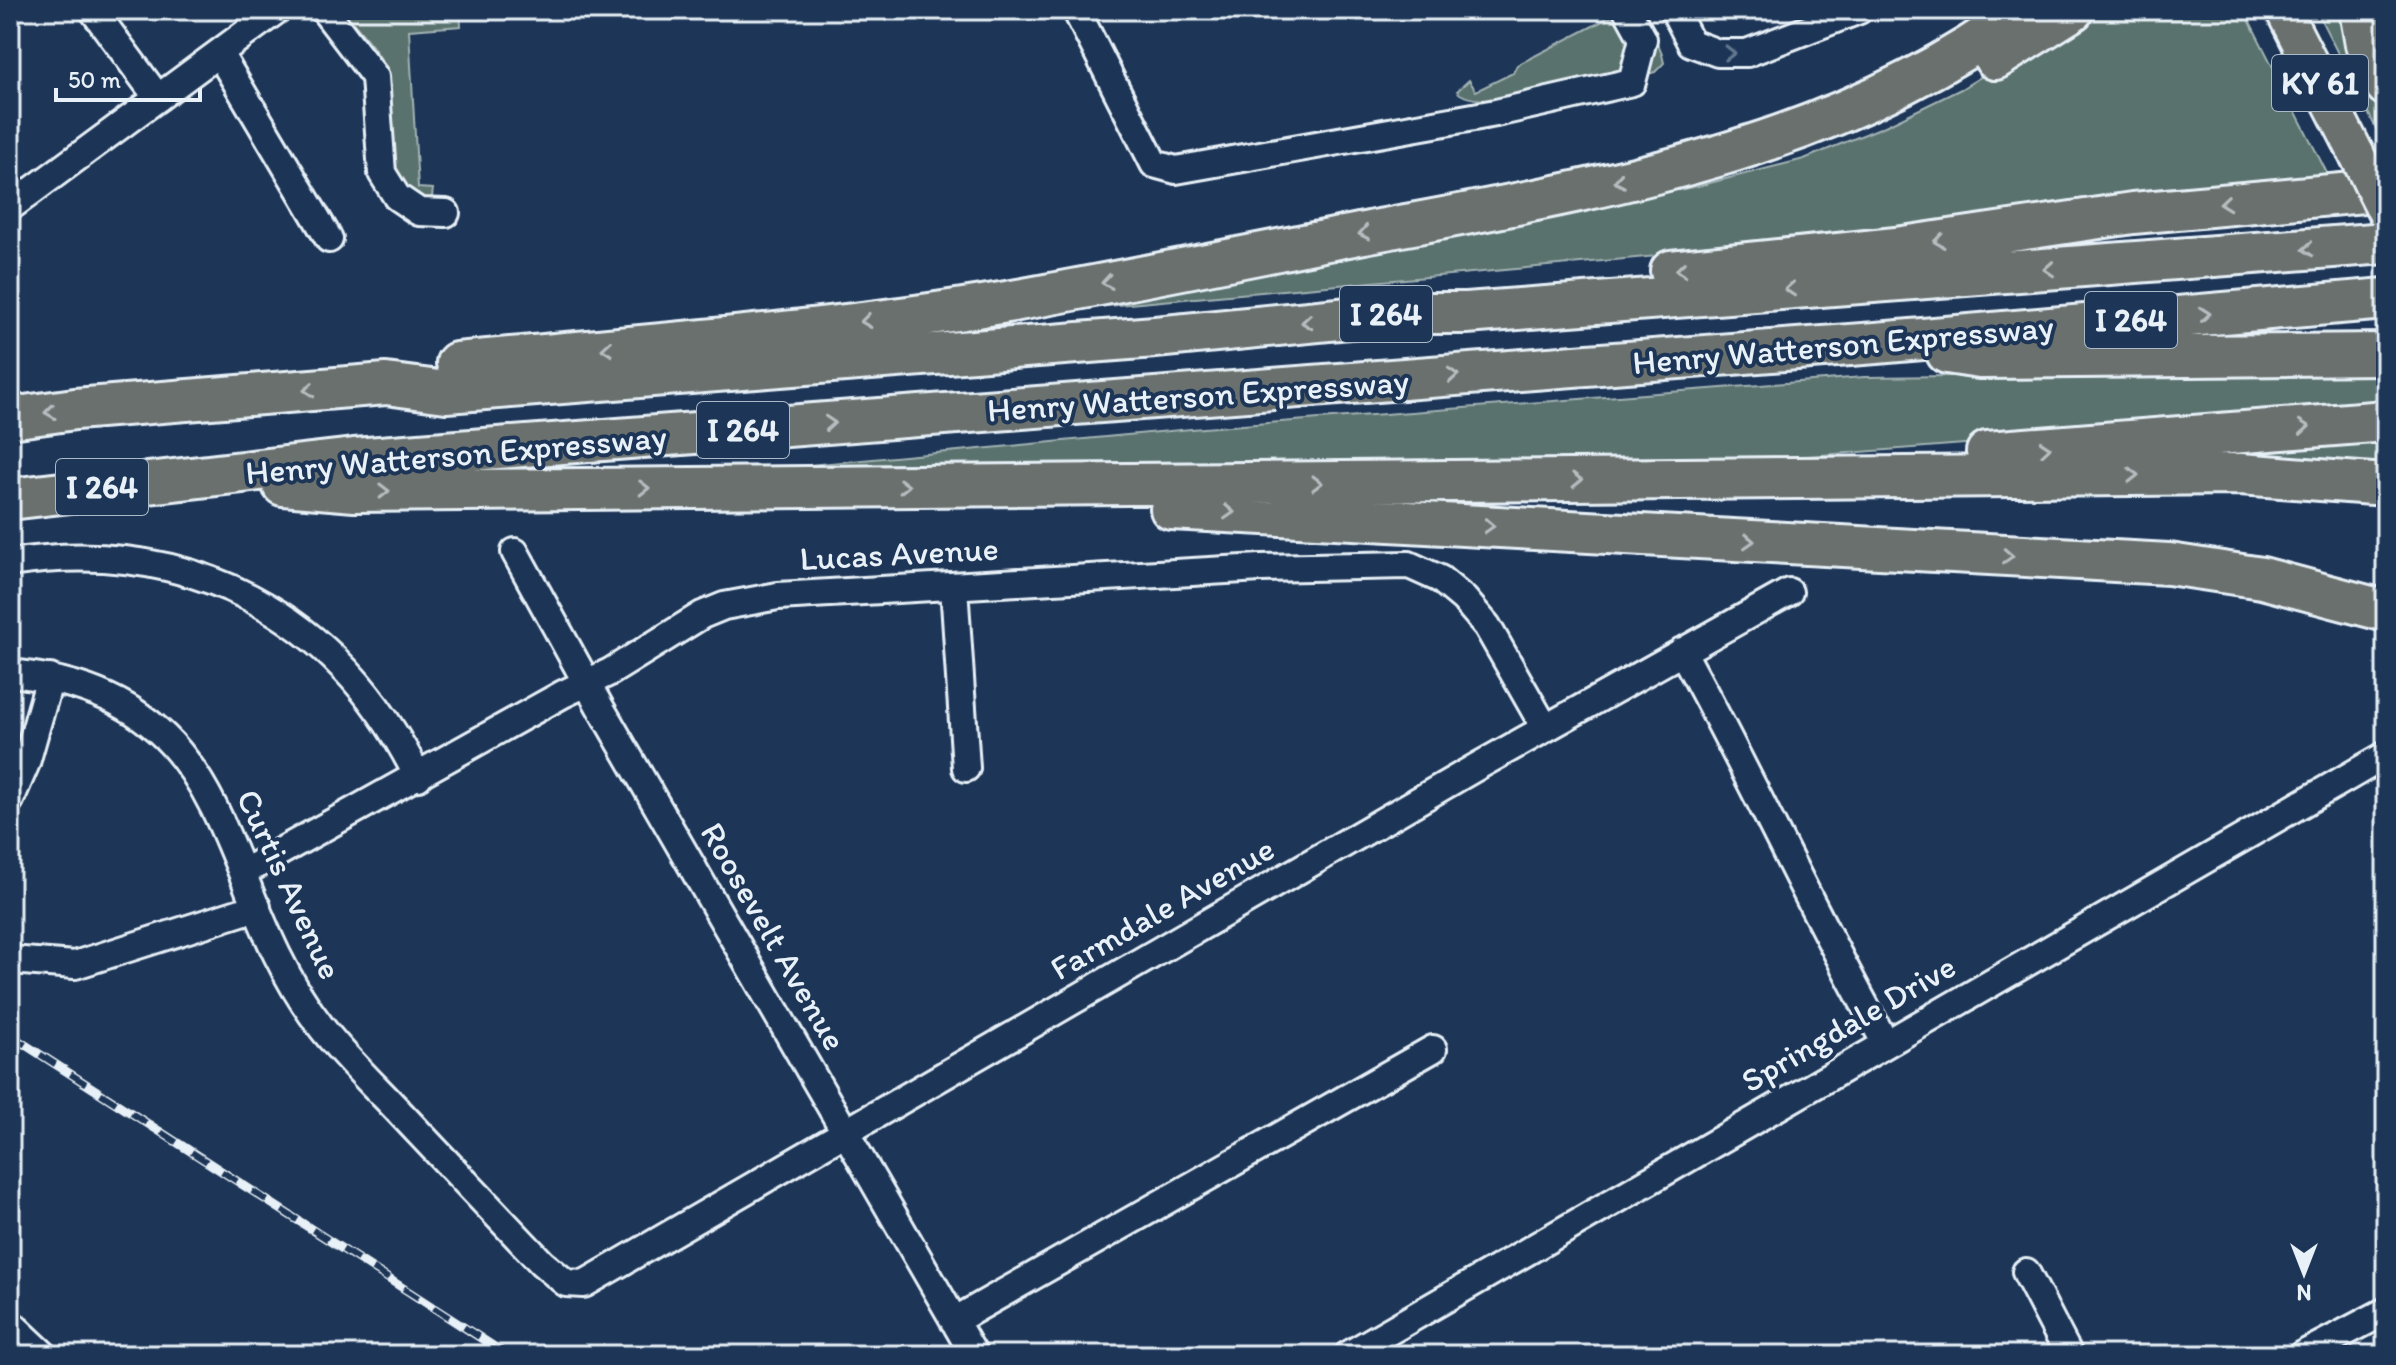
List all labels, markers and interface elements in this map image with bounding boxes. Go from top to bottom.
one-way arrow [1725,44,1737,62]
scale bar [56,52,200,102]
road number: KY 61 [2272,55,2368,111]
text: 50 m [68,65,121,94]
one-way arrow [1612,172,1626,189]
one-way arrow [2218,195,2231,212]
one-way arrow [1358,224,1371,241]
one-way arrow [1932,232,1946,249]
one-way arrow [2301,240,2314,257]
one-way arrow [2042,260,2055,277]
one-way arrow [1674,262,1687,279]
one-way arrow [1100,273,1114,290]
one-way arrow [1783,280,1796,297]
road number: I 264 [1340,286,1432,342]
road number: I 264 [2085,292,2177,348]
street label: Henry Watterson Expressway [1631,306,2055,383]
one-way arrow [2199,306,2212,323]
one-way arrow [859,313,872,330]
one-way arrow [1300,313,1313,330]
one-way arrow [600,340,613,357]
street label: Henry Watterson Expressway [986,360,1410,431]
one-way arrow [1447,367,1460,384]
one-way arrow [302,381,315,398]
road number: I 264 [697,402,789,458]
one-way arrow [43,403,56,420]
one-way arrow [824,415,837,432]
street label: Henry Watterson Expressway [244,416,668,493]
one-way arrow [2298,419,2311,436]
one-way arrow [2039,440,2052,457]
road number: I 264 [56,459,148,515]
one-way arrow [2127,466,2140,484]
one-way arrow [1571,471,1584,489]
one-way arrow [1311,474,1324,491]
one-way arrow [898,477,911,495]
one-way arrow [638,479,651,497]
one-way arrow [378,482,391,500]
one-way arrow [1223,503,1236,520]
one-way arrow [1483,518,1496,535]
street label: Lucas Avenue [799,528,1000,579]
one-way arrow [1743,532,1756,549]
one-way arrow [2002,547,2015,564]
street label: Curtis Avenue [228,783,351,986]
street label: Roosevelt Avenue [692,815,855,1058]
street label: Farmdale Avenue [1043,828,1281,989]
street label: Springdale Drive [1734,946,1963,1101]
north arrow [2264,1233,2344,1313]
text: N [2297,1279,2311,1306]

